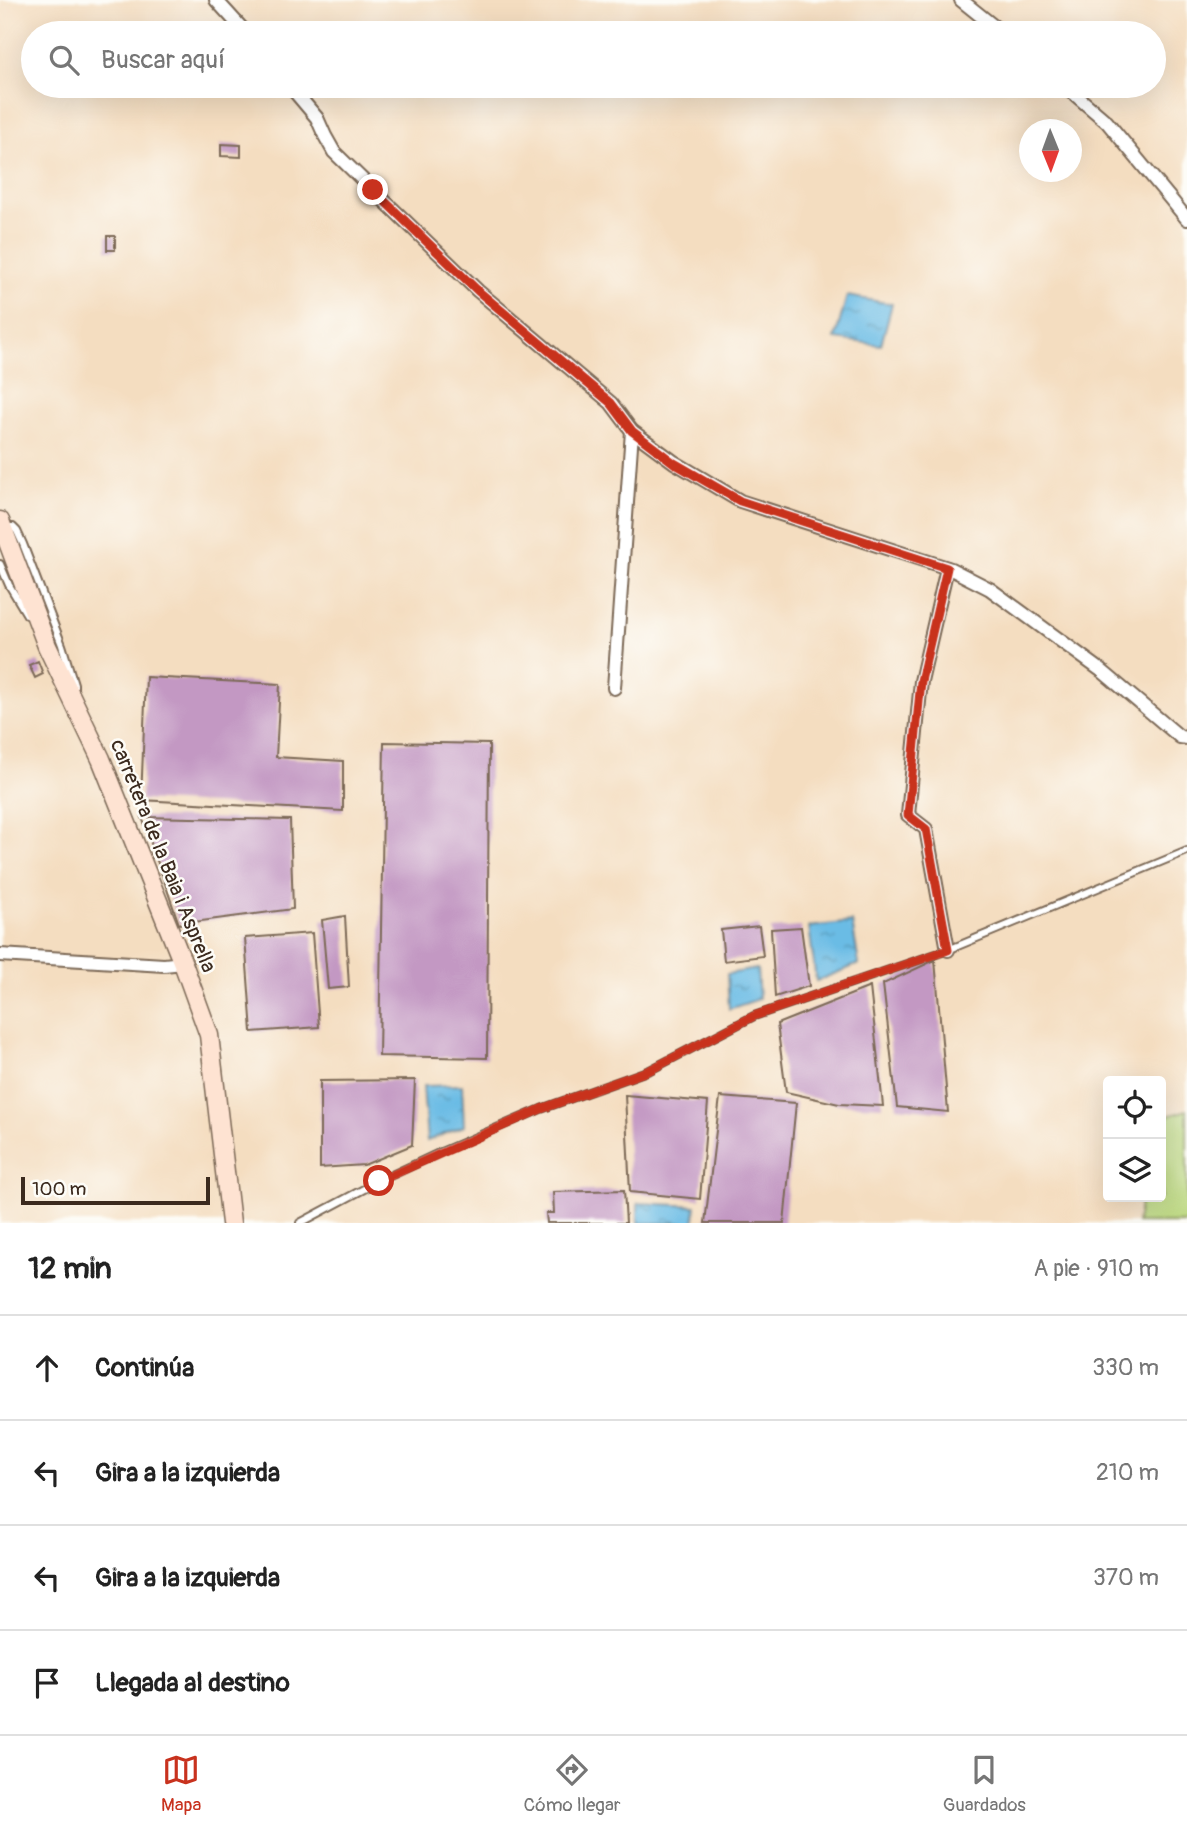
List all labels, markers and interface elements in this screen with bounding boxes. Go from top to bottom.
search box [21,21,1166,98]
icon: search [45,41,83,79]
text: Buscar aquí [101,44,225,76]
north arrow [1019,119,1082,182]
route end [357,174,388,205]
street label: carretera de la Baia i Asprella [104,736,222,976]
map controls [1103,1076,1166,1202]
button: locate [1103,1076,1166,1139]
button: layers [1103,1139,1166,1202]
route start [363,1165,394,1196]
scale bar [21,1174,210,1206]
text: 100 m [32,1177,86,1201]
text: 12 min [28,1250,112,1287]
text: A pie · 910 m [1033,1254,1159,1283]
icon: ahead [28,1349,66,1387]
text: Continúa [95,1352,194,1384]
text: 330 m [1092,1353,1159,1382]
icon: left [28,1454,66,1492]
text: Gira a la izquierda [95,1457,280,1489]
text: 210 m [1096,1458,1159,1487]
icon: left [28,1559,66,1597]
text: Gira a la izquierda [95,1562,280,1594]
text: 370 m [1093,1563,1159,1592]
icon: arrive [28,1664,66,1702]
text: Llegada al destino [95,1667,290,1699]
tab: Mapa [161,1751,201,1817]
tab: Cómo llegar [524,1751,621,1817]
tab: Guardados [943,1751,1026,1817]

